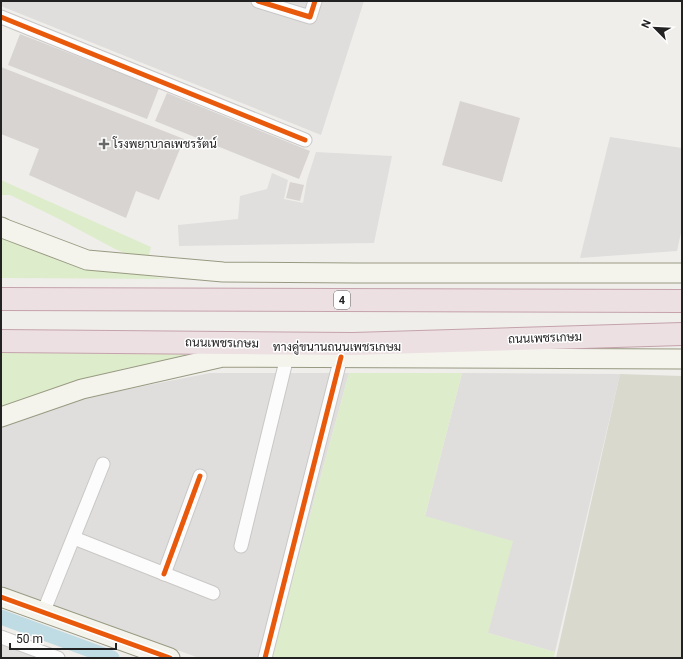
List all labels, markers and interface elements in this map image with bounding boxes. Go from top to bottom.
north arrow [635,8,675,48]
text: N [639,18,654,30]
place label: โรงพยาบาลเพชรรัตน์ [112,136,217,151]
marker: โรงพยาบาลเพชรรัตน์ [98,138,110,150]
road number: 4 [334,291,350,309]
street label: ถนนเพชรเกษม [508,330,582,346]
street label: ถนนเพชรเกษม [185,335,259,351]
street label: ทางคู่ขนานถนนเพชรเกษม [273,340,401,355]
scale bar [10,625,116,651]
text: 50 m [16,632,43,646]

